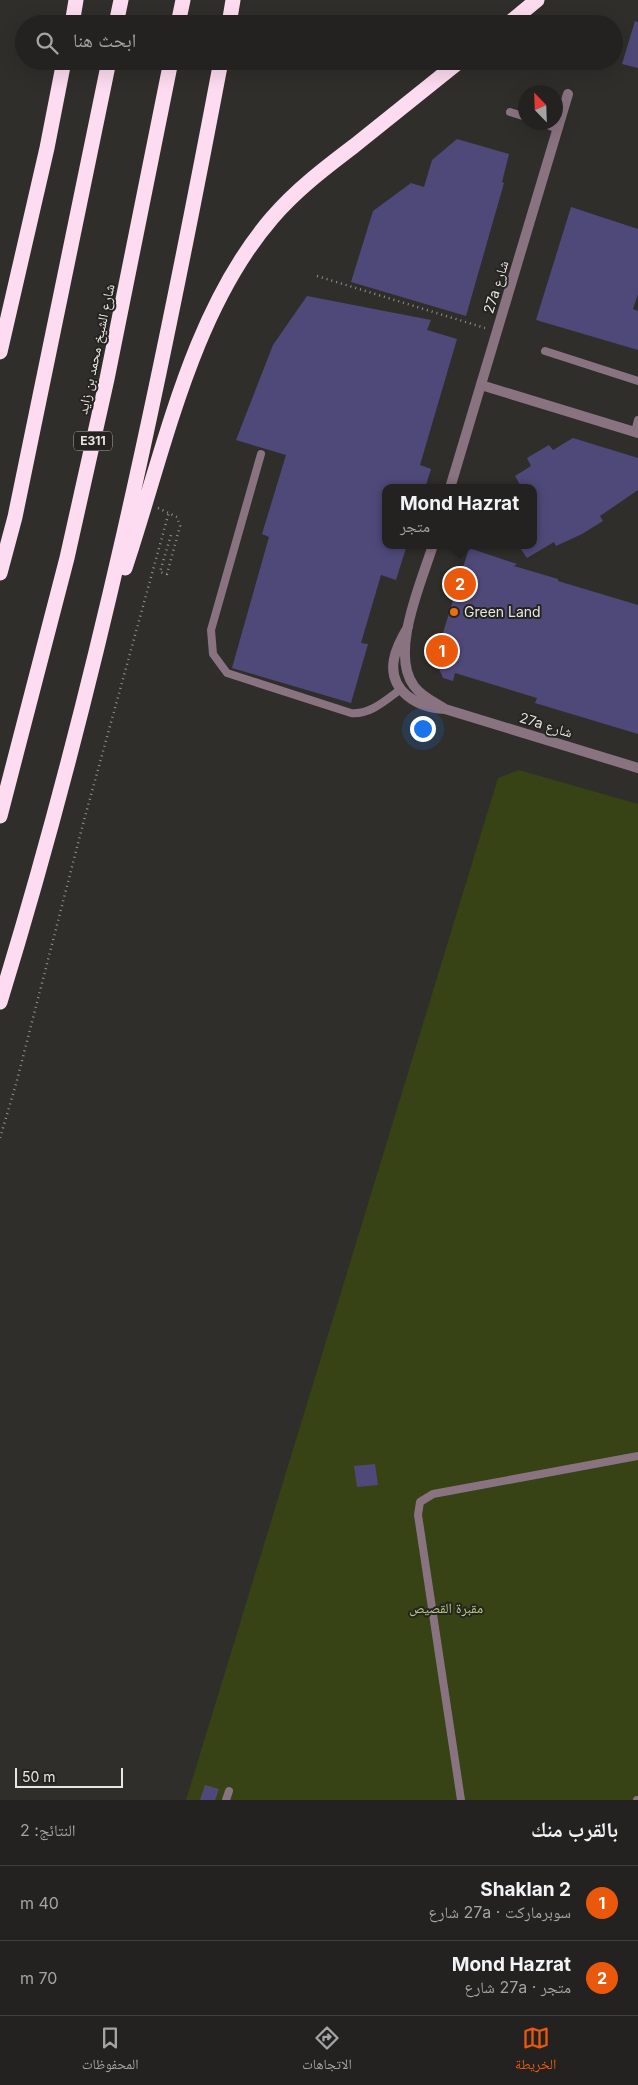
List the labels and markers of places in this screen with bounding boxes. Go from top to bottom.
pin: 2 [444,565,476,603]
place label: Green Land [464,603,541,620]
marker: Green Land [448,606,460,618]
pin: 1 [426,632,458,670]

